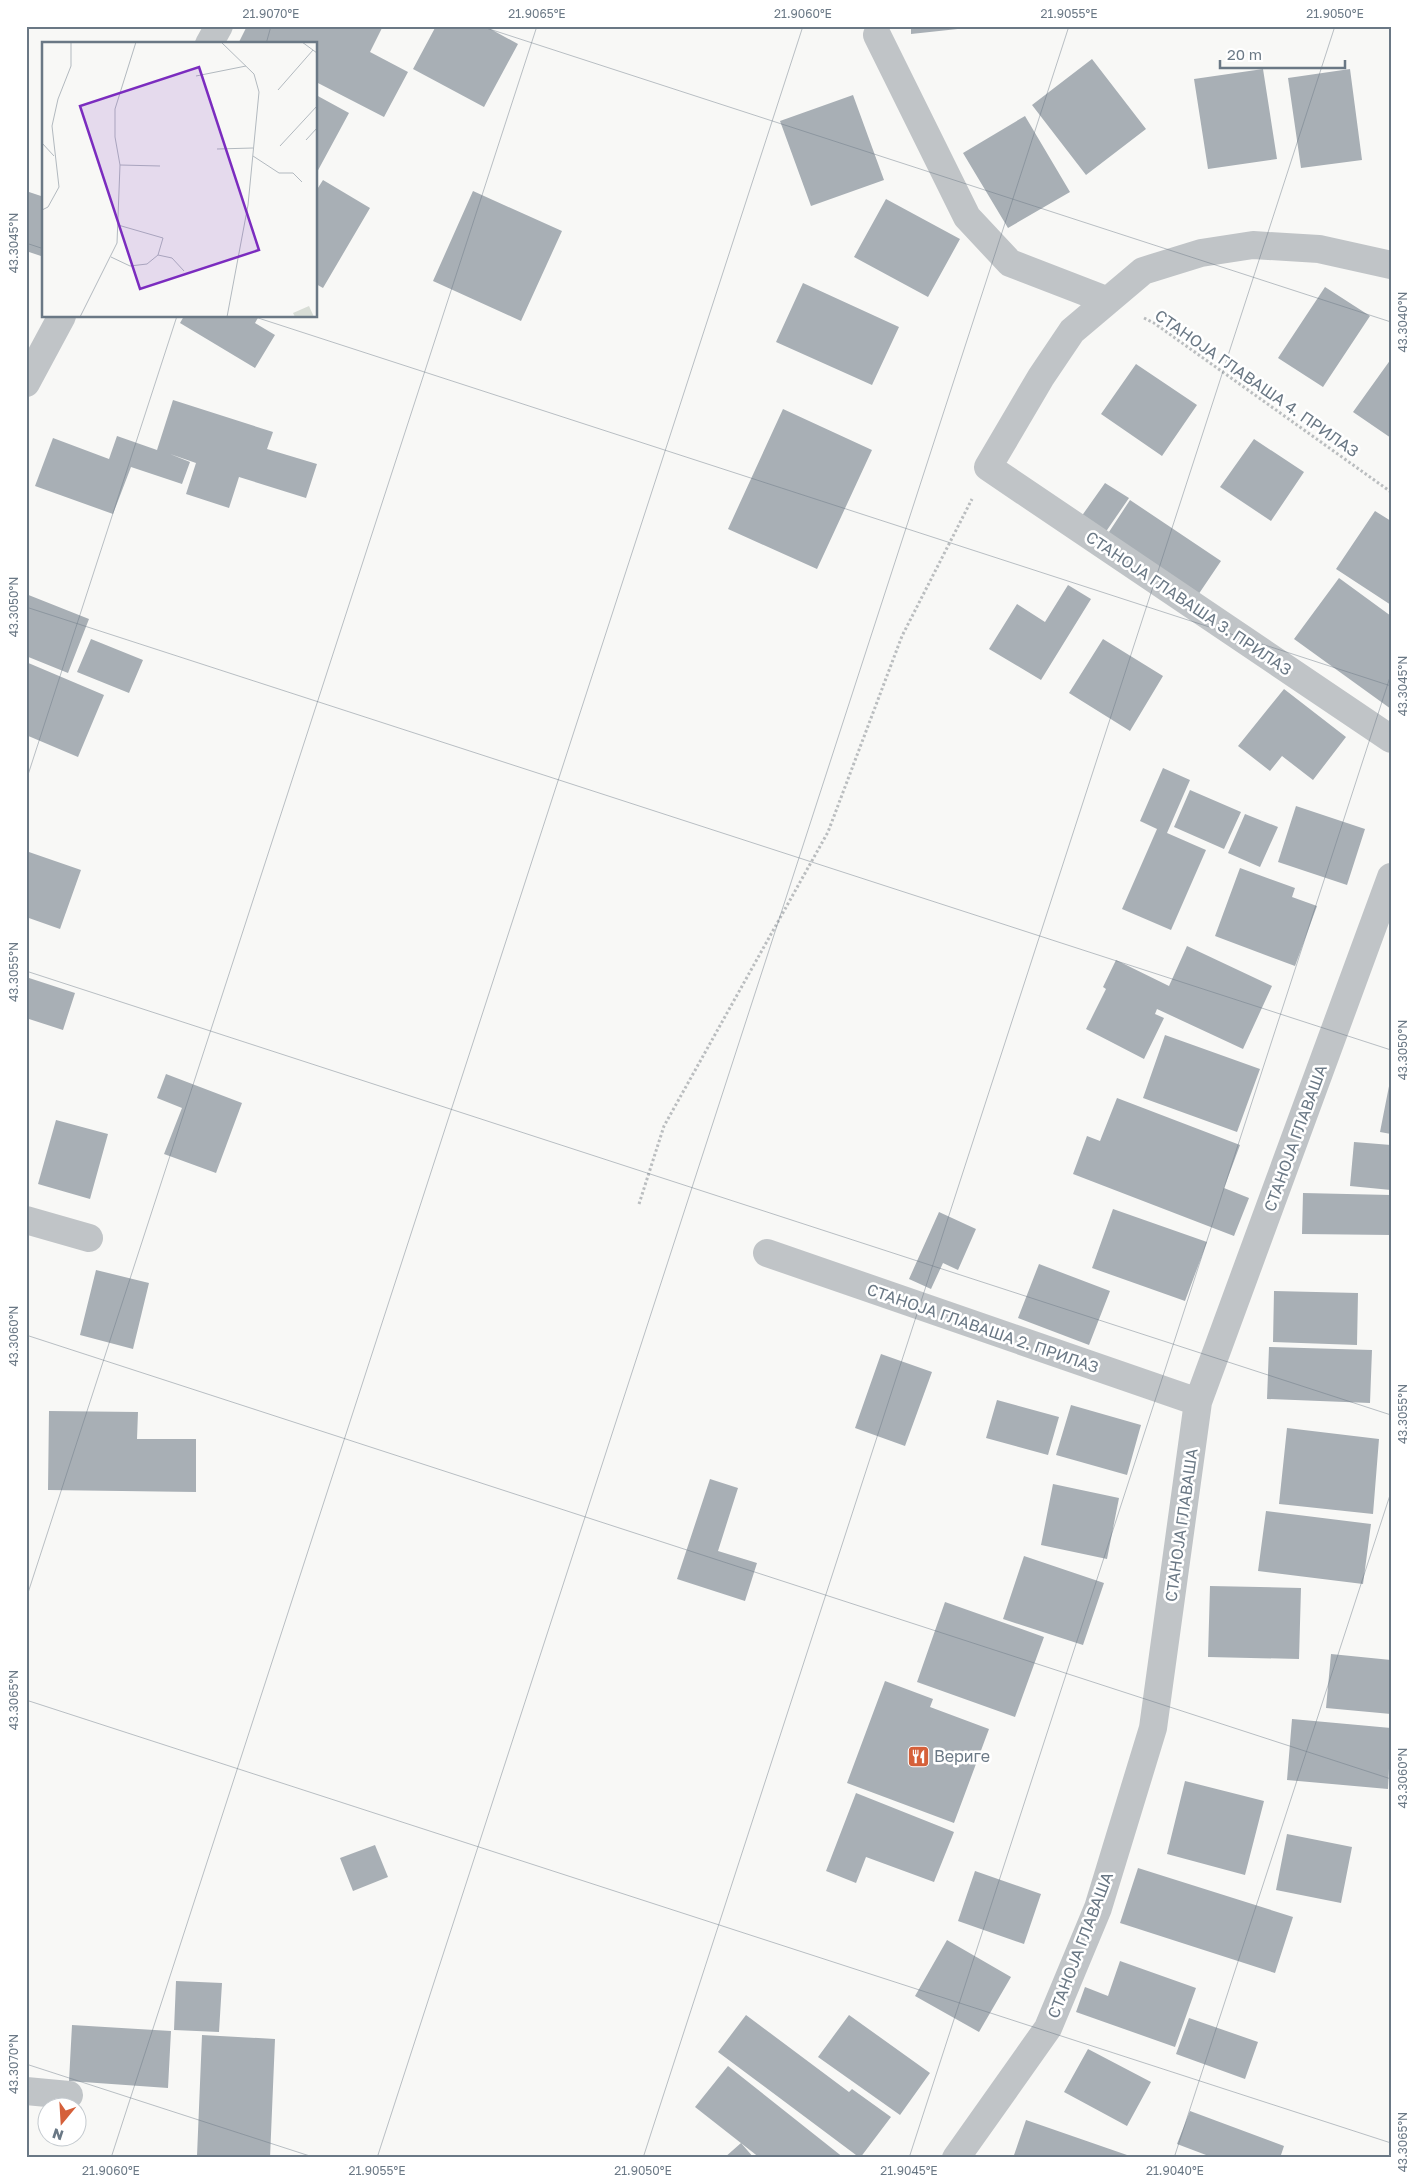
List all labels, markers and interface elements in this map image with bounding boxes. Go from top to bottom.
text: 21.9070°E [243,6,299,21]
text: 21.9065°E [508,6,566,21]
text: 21.9060°E [774,6,832,21]
text: 21.9055°E [1040,6,1098,21]
text: 21.9050°E [1306,6,1364,21]
scale bar [1220,38,1344,70]
inset map [42,42,318,318]
text: 20 m [1227,45,1262,63]
text: 43.3045°N [6,213,21,273]
text: 43.3040°N [1395,292,1410,352]
street label: СТАНОЈА ГЛАВАША 4. ПРИЛАЗ [1151,305,1363,461]
street label: СТАНОЈА ГЛАВАША 3. ПРИЛАЗ [1082,527,1296,679]
text: 43.3050°N [6,577,21,637]
text: 43.3045°N [1395,656,1410,716]
text: 43.3055°N [6,942,21,1002]
text: 43.3050°N [1395,1020,1410,1080]
street label: СТАНОЈА ГЛАВАША [1259,1062,1331,1214]
street label: СТАНОЈА ГЛАВАША 2. ПРИЛАЗ [865,1279,1101,1377]
text: 43.3060°N [6,1306,21,1366]
text: 43.3055°N [1395,1384,1410,1444]
street label: СТАНОЈА ГЛАВАША [1160,1447,1202,1603]
text: 43.3065°N [6,1670,21,1730]
restaurant icon: Вериге [906,1744,930,1768]
place label: Вериге [934,1746,990,1766]
text: 43.3060°N [1395,1748,1410,1808]
street label: СТАНОЈА ГЛАВАША [1043,1869,1117,2021]
text: 43.3070°N [6,2034,21,2094]
north arrow [38,2096,88,2146]
text: 43.3065°N [1395,2112,1410,2172]
text: N [50,2125,66,2145]
text: 21.9060°E [82,2163,140,2178]
text: 21.9055°E [348,2163,406,2178]
text: 21.9050°E [614,2163,672,2178]
text: 21.9045°E [880,2163,938,2178]
text: 21.9040°E [1146,2163,1204,2178]

